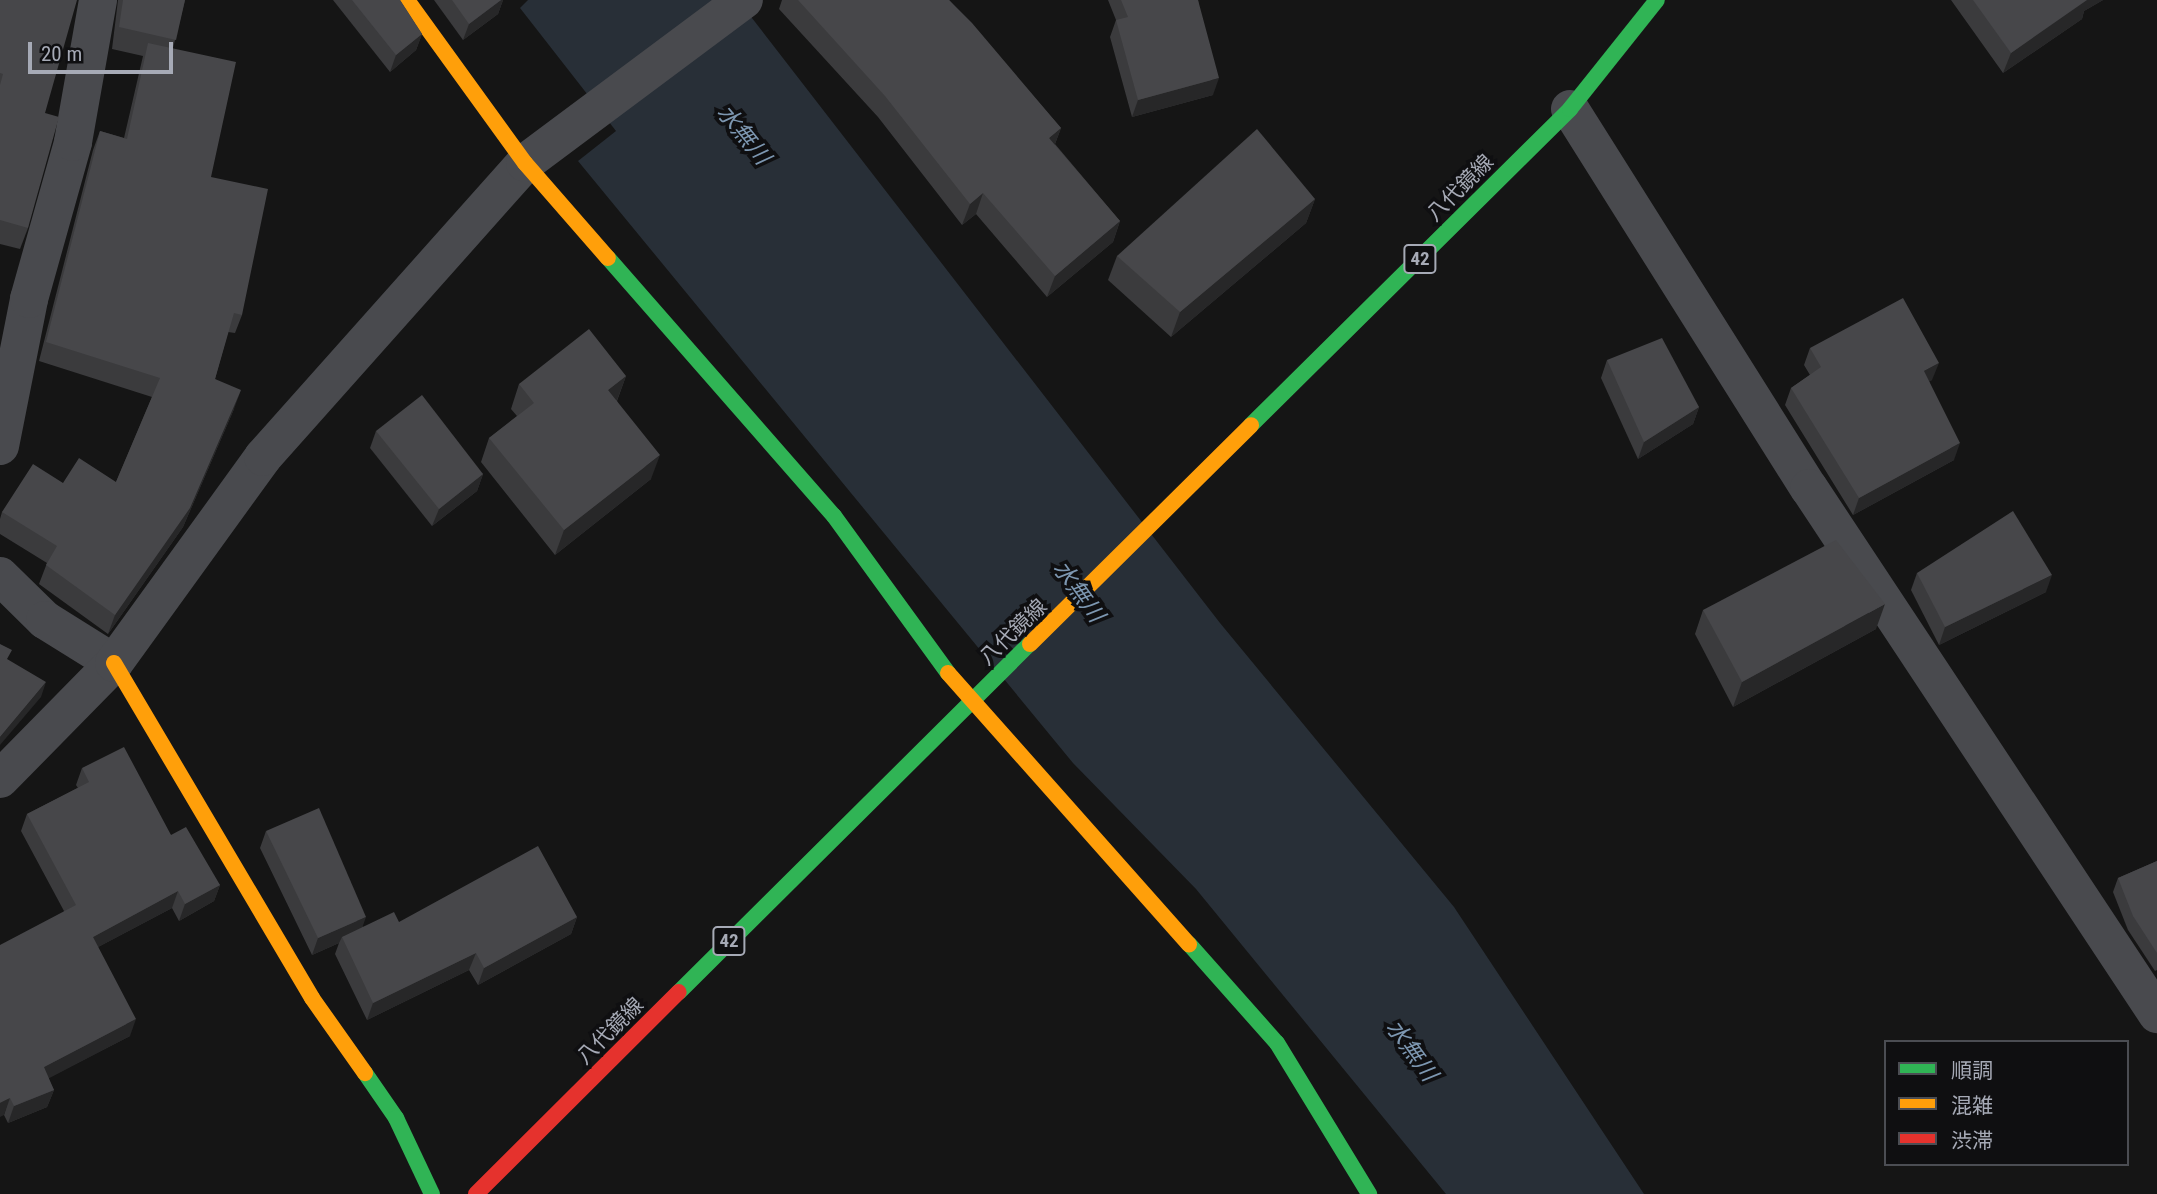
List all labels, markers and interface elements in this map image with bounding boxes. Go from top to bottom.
scale bar [32,28,177,72]
text: 20 m [41,42,82,66]
water label: 水無川 [711,100,775,170]
street label: 八代鏡線 [1421,149,1499,227]
road number: 42 [1402,244,1438,274]
water label: 水無川 [1047,556,1109,628]
street label: 八代鏡線 [974,594,1052,670]
road number: 42 [712,925,746,956]
street label: 八代鏡線 [571,992,649,1070]
water label: 水無川 [1380,1015,1442,1087]
legend [1884,1040,2129,1166]
text: 順調 [1951,1059,1993,1083]
text: 混雑 [1951,1094,1993,1118]
text: 渋滞 [1951,1129,1993,1153]

